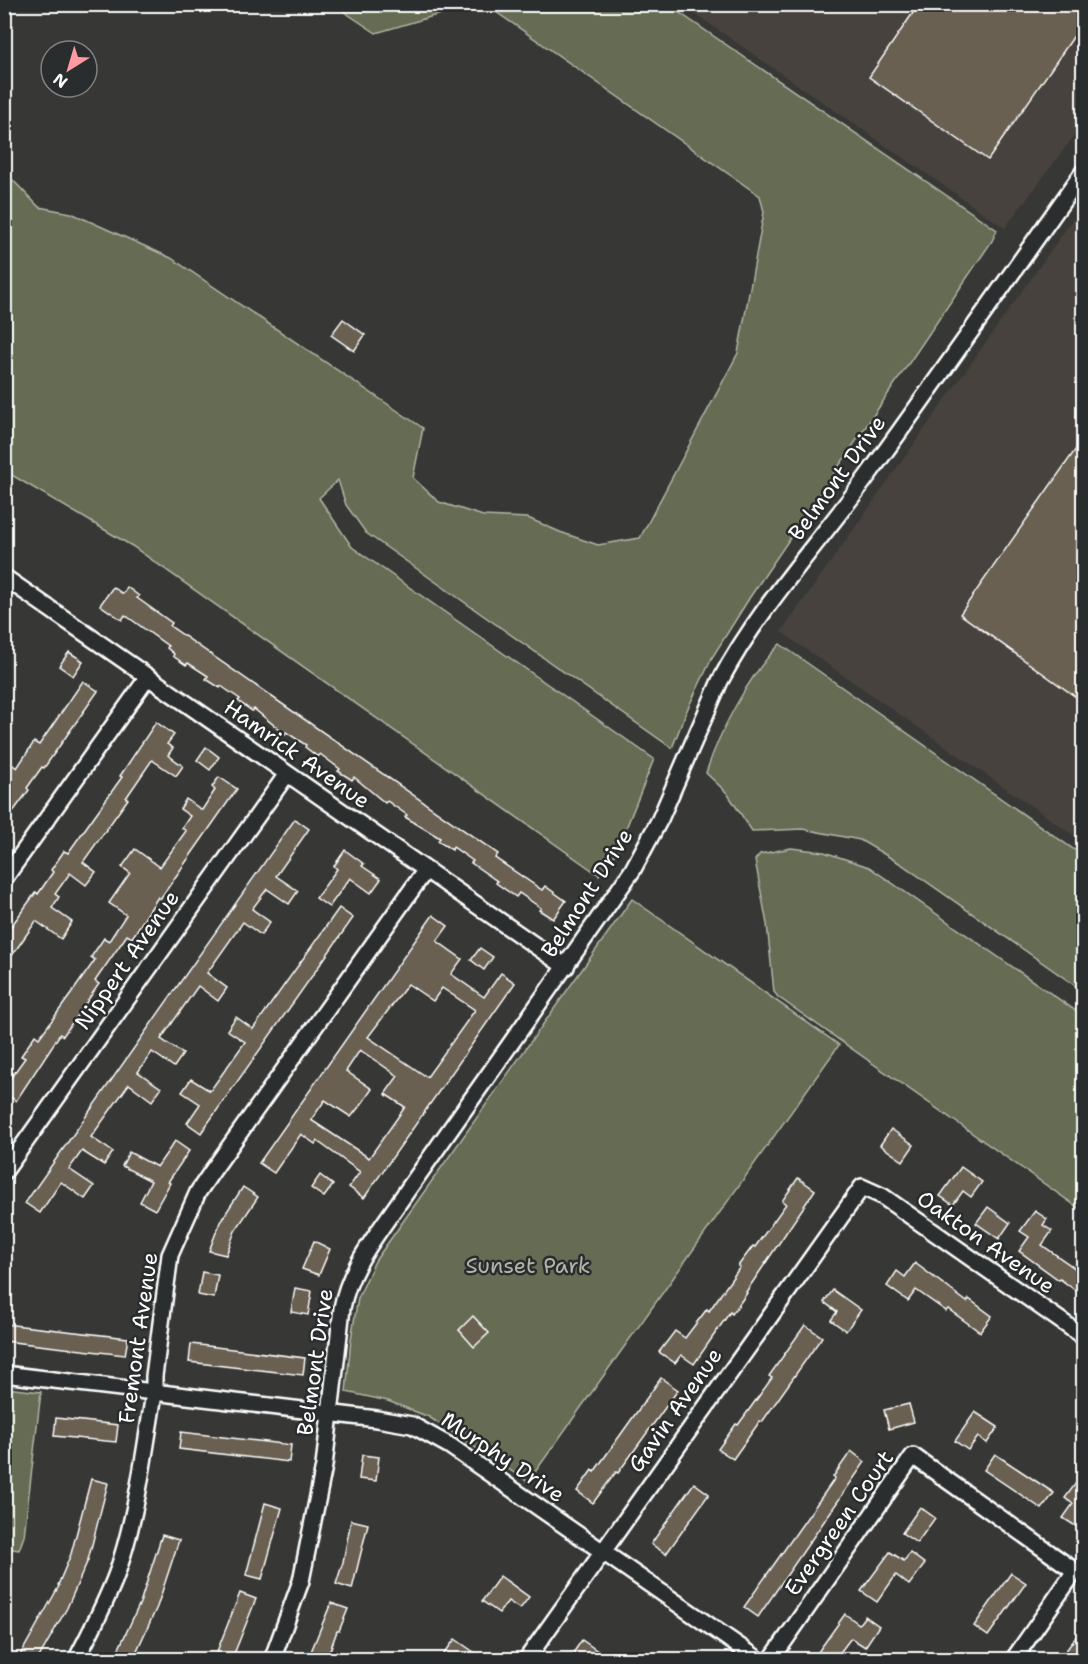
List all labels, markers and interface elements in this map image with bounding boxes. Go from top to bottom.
north arrow [39,39,99,99]
text: N [49,68,72,93]
street label: Belmont Drive [782,410,892,546]
street label: Hamrick Avenue [218,693,376,815]
street label: Belmont Drive [534,823,640,963]
street label: Nippert Avenue [68,884,186,1036]
street label: Oakton Avenue [911,1184,1061,1300]
street label: Fremont Avenue [112,1250,164,1426]
park label: Sunset Park [466,1251,590,1280]
street label: Belmont Drive [290,1287,340,1437]
street label: Gavin Avenue [621,1342,729,1478]
street label: Murphy Drive [436,1405,570,1509]
street label: Evergreen Court [778,1444,900,1602]

